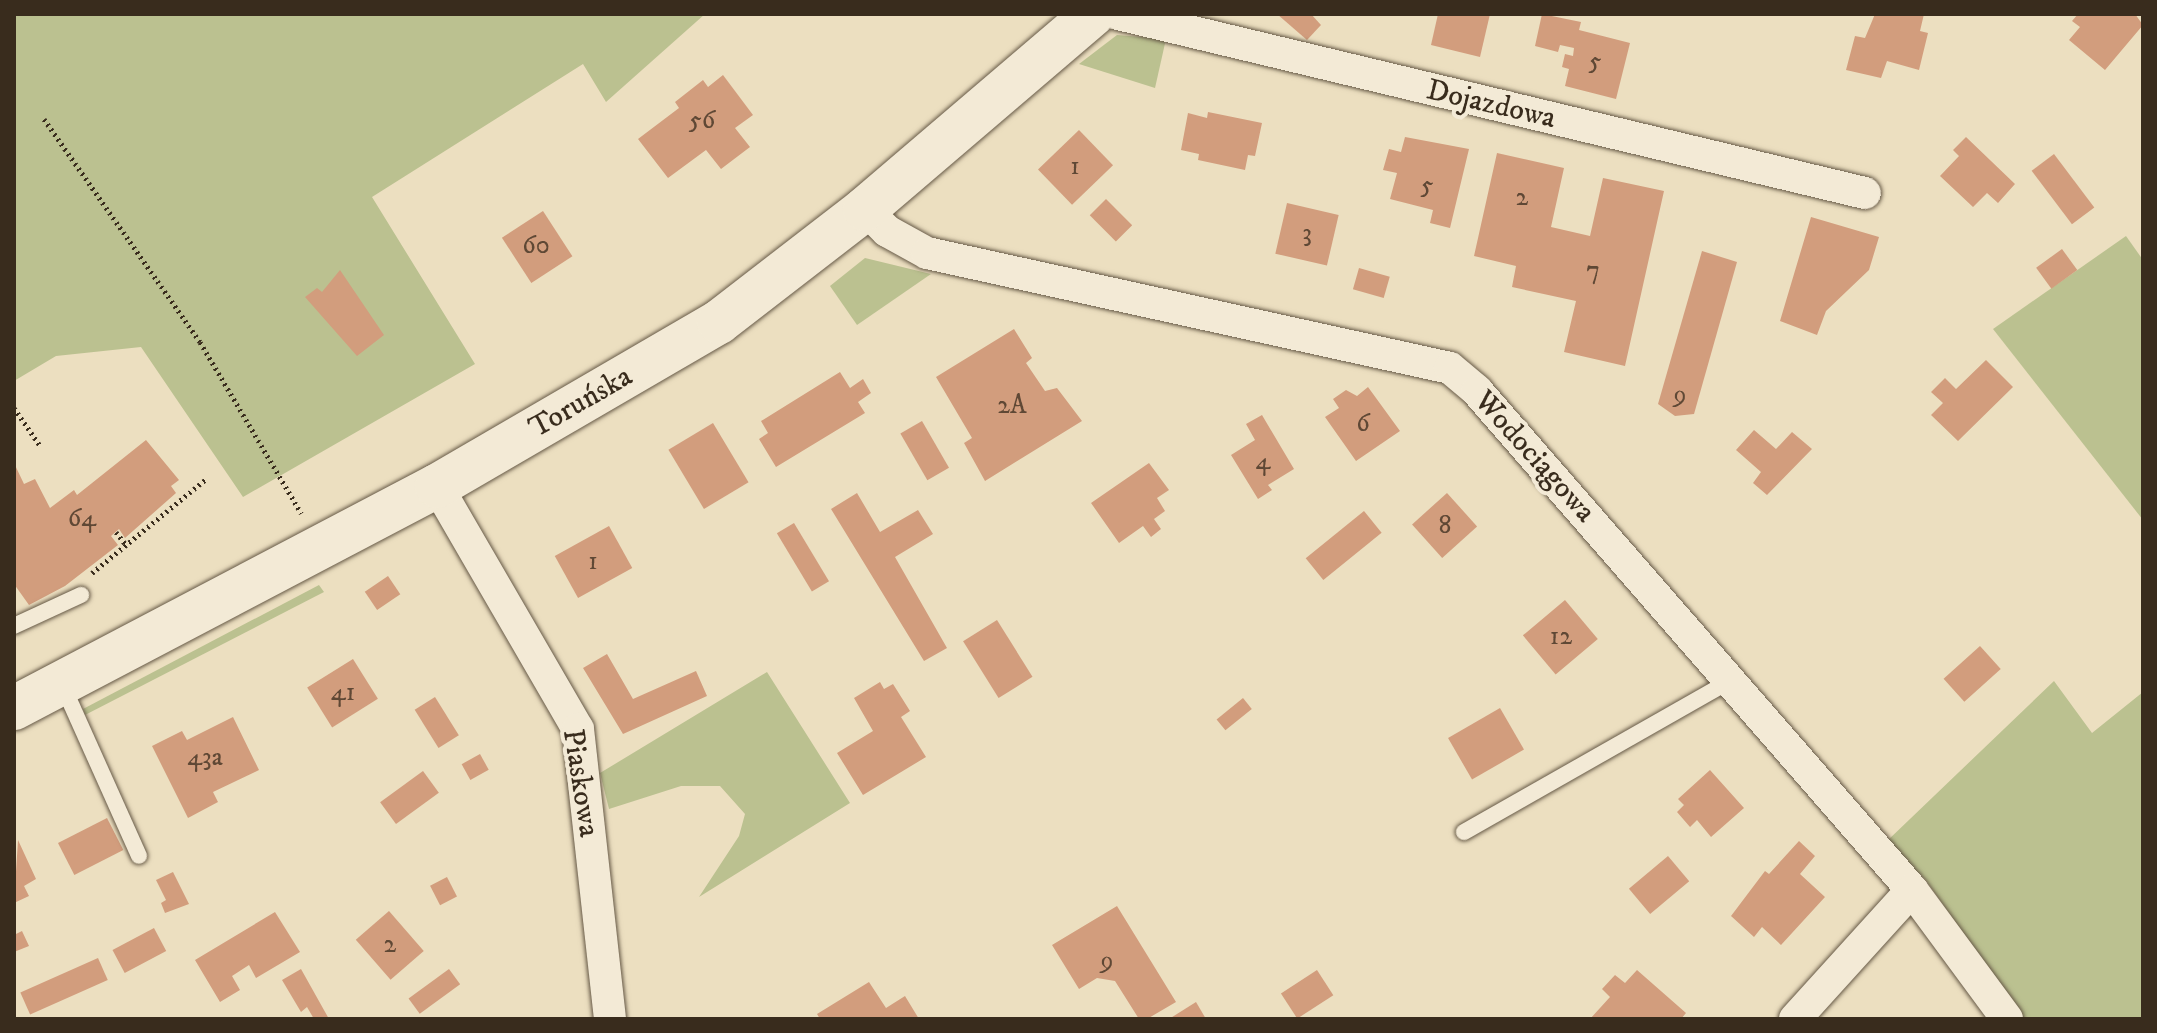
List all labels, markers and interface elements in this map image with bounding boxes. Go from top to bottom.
house number: 5 [1589,46,1601,78]
street label: Dojazdowa [1423,73,1559,137]
house number: 56 [689,105,715,137]
house number: 1 [1070,151,1080,183]
house number: 5 [1421,170,1433,202]
house number: 2 [1516,182,1528,214]
house number: 3 [1302,218,1312,250]
house number: 60 [522,230,550,262]
house number: 7 [1586,255,1600,287]
street label: Toruńska [523,359,639,447]
house number: 9 [1674,379,1686,411]
street label: Wodociągowa [1466,384,1602,530]
house number: 2A [997,390,1027,422]
house number: 6 [1356,408,1370,440]
house number: 4 [1256,446,1270,478]
house number: 64 [68,503,96,535]
house number: 8 [1438,510,1452,542]
house number: 1 [588,546,598,578]
house number: 12 [1550,621,1572,653]
house number: 41 [331,677,355,709]
street label: Piaskowa [554,726,606,840]
house number: 43a [187,742,223,774]
house number: 2 [384,929,396,961]
house number: 9 [1101,945,1113,977]

